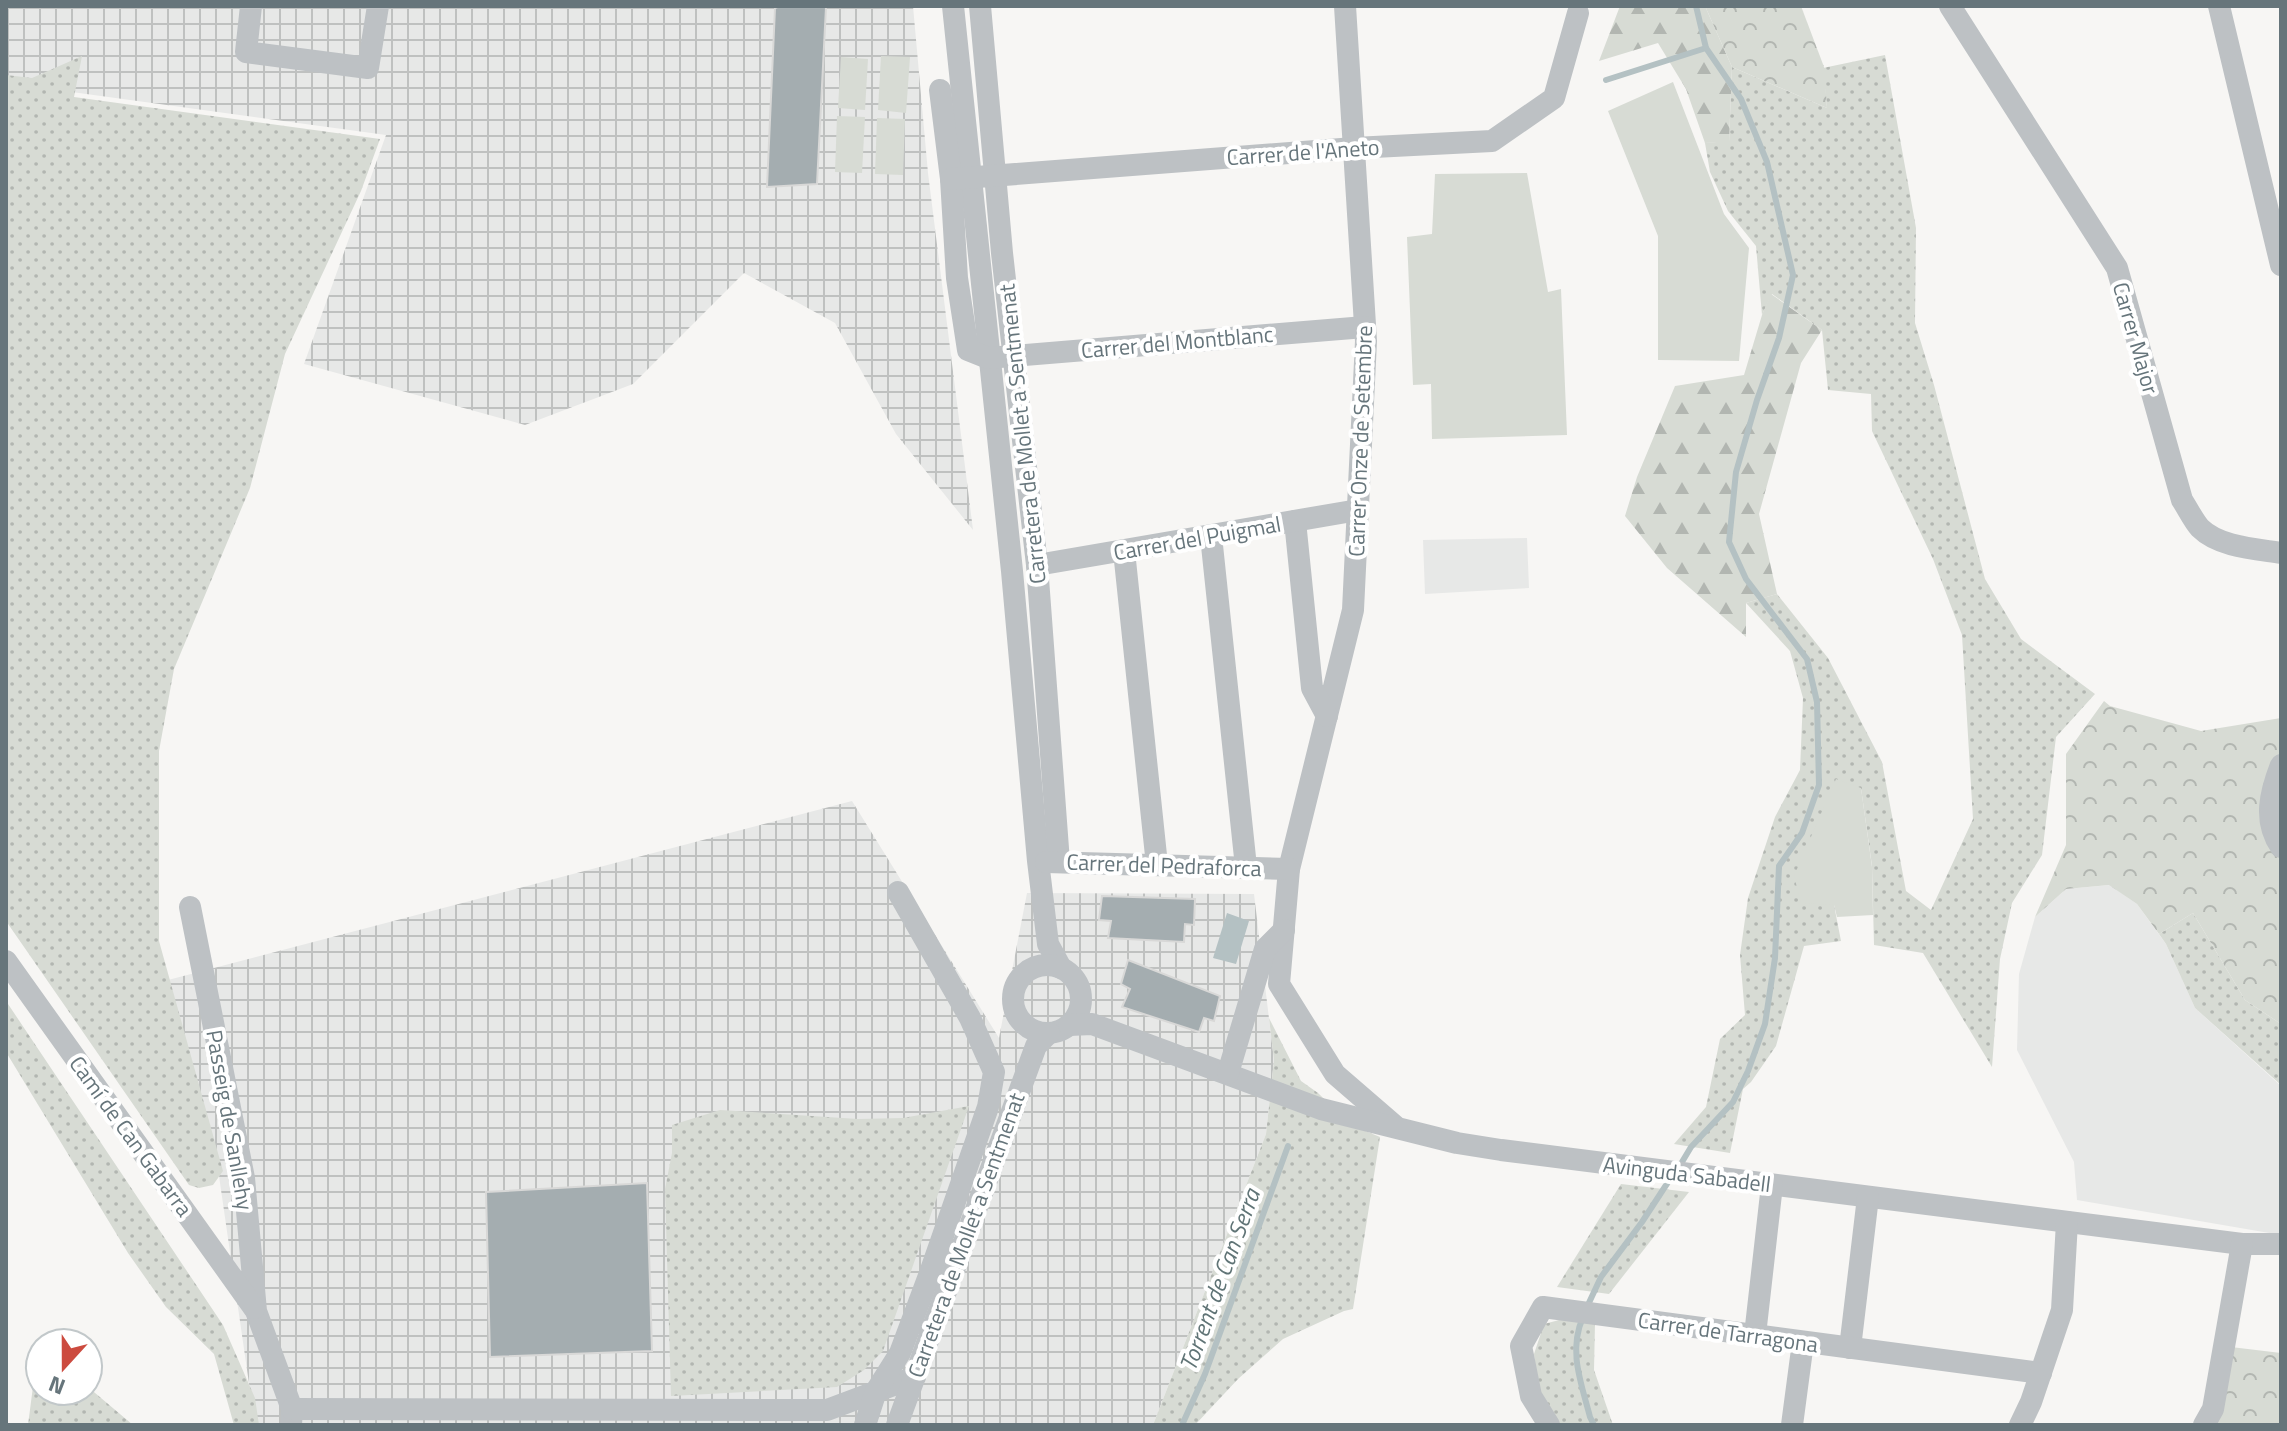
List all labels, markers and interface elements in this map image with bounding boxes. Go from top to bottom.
street label: Carrer de l'Aneto [1225,130,1381,174]
street label: Carrer Major [2104,278,2168,398]
street label: Carretera de Mollet a Sentmenat [989,282,1055,586]
street label: Carrer del Montblanc [1080,317,1274,367]
street label: Carrer Onze de Setembre [1339,325,1381,557]
street label: Carrer del Puigmal [1111,507,1283,569]
street label: Carrer del Pedraforca [1066,845,1262,885]
street label: Passeig de Sanllehy [197,1027,263,1213]
street label: Camí de Can Gabarra [61,1048,201,1224]
street label: Carretera de Mollet a Sentmenat [899,1087,1034,1382]
street label: Avinguda Sabadell [1601,1147,1773,1201]
water label: Torrent de Can Serra [1169,1182,1269,1376]
street label: Carrer de Tarragona [1636,1303,1820,1361]
north arrow [24,1327,104,1407]
text: N [44,1367,70,1404]

